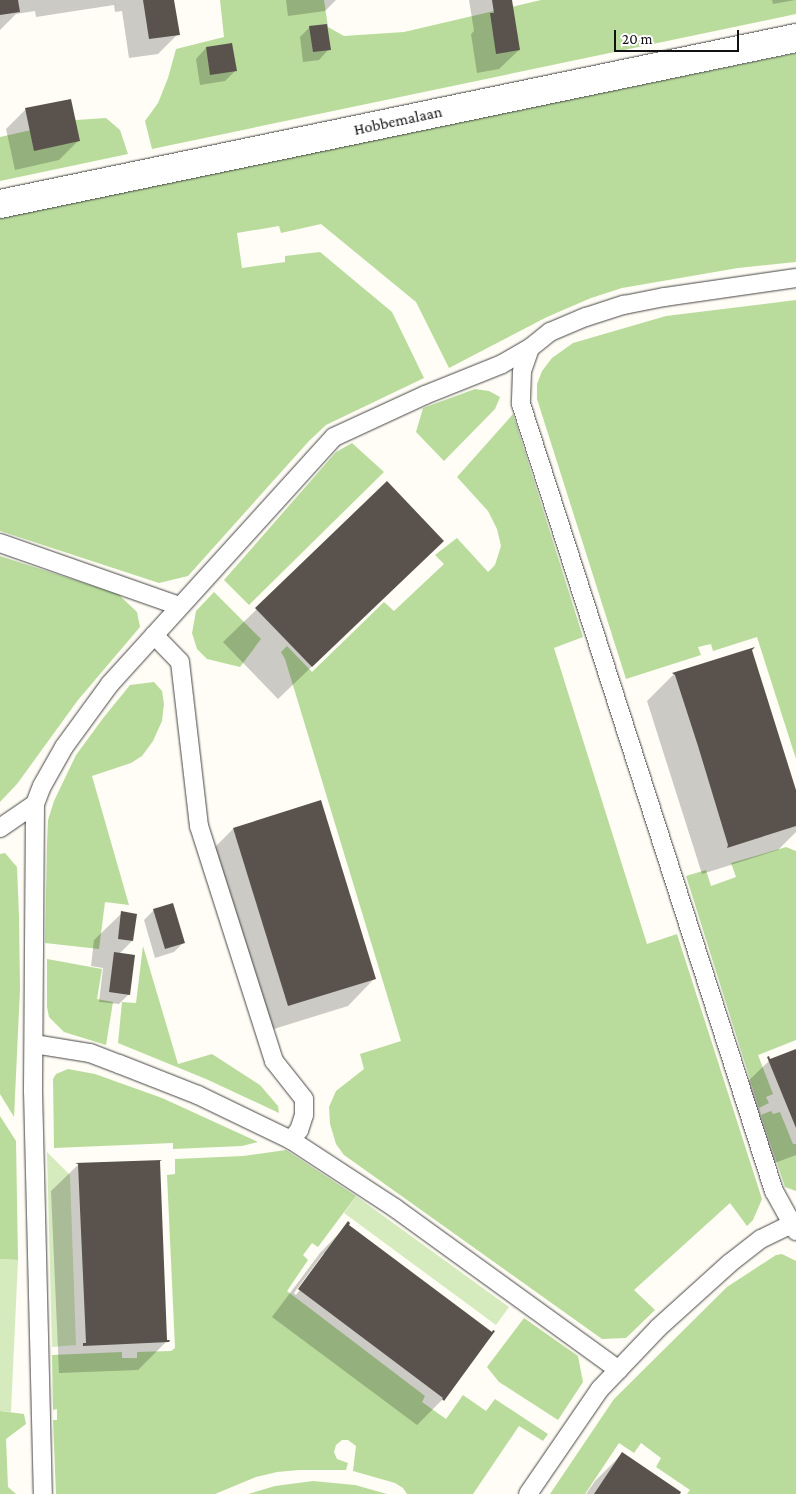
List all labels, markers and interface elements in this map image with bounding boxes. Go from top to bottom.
scale bar [616,20,741,52]
text: 20 m [622,31,653,47]
street label: Hobbemalaan [352,102,444,140]

